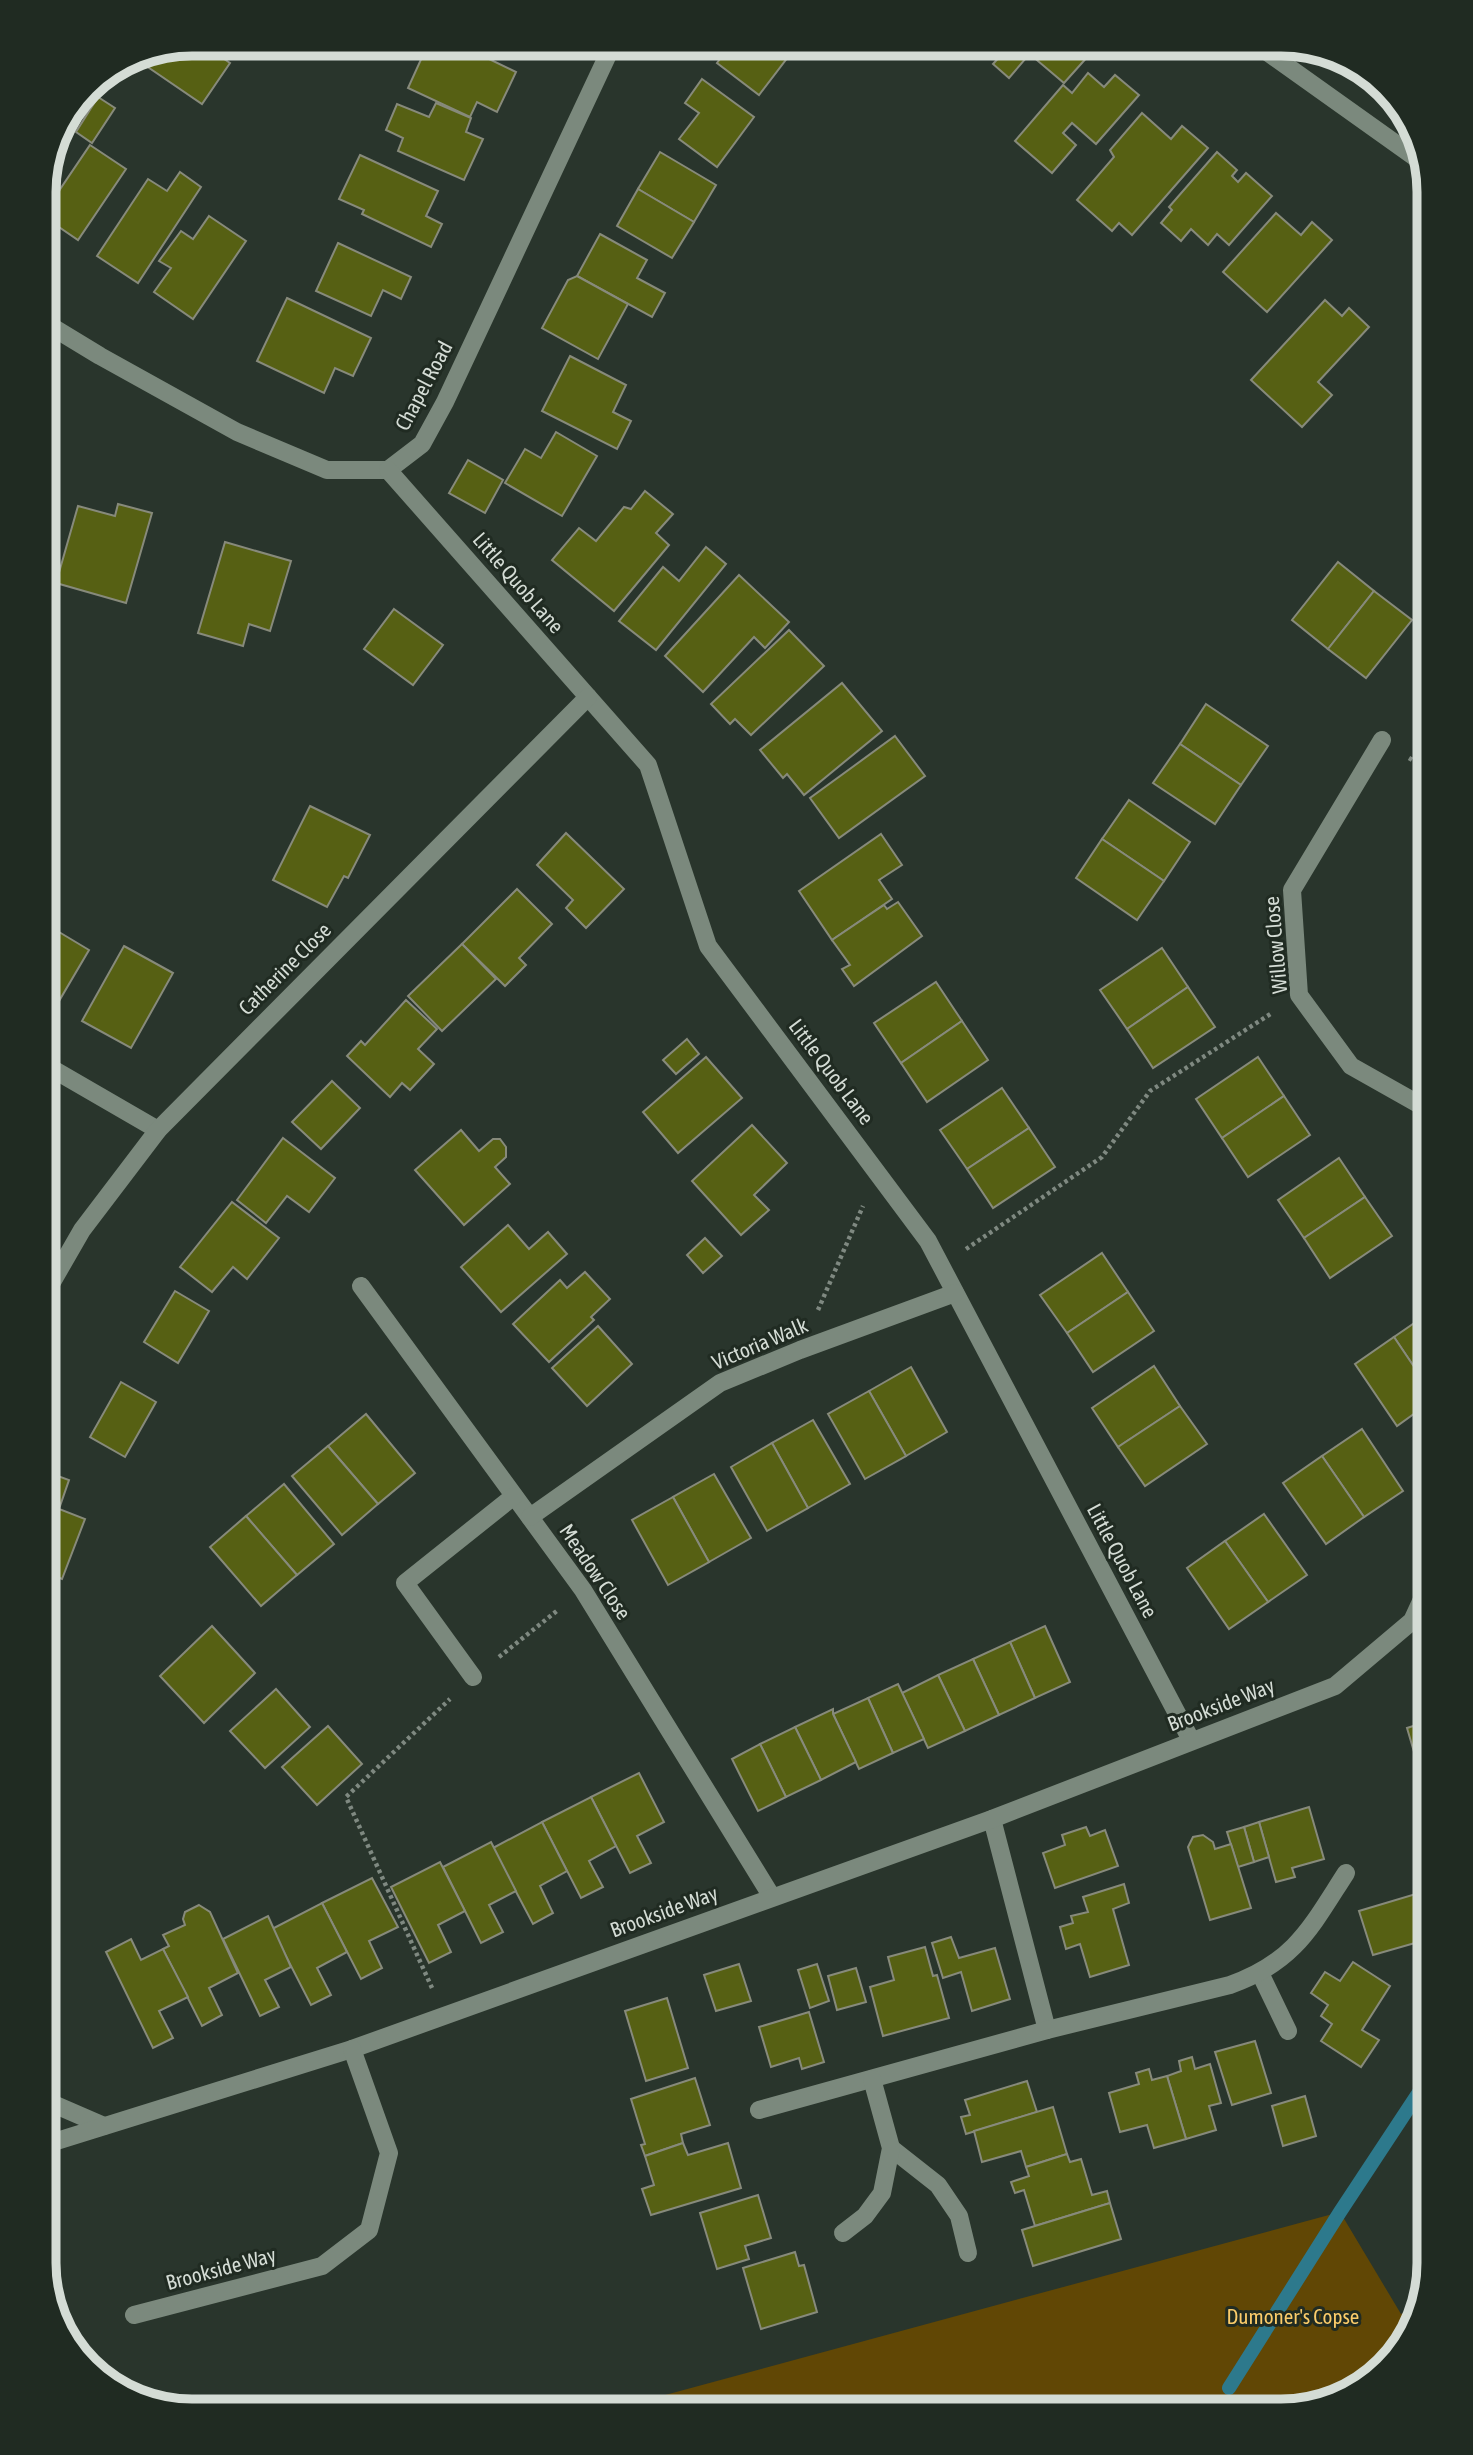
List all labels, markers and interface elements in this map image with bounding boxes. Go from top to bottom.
street label: Chapel Road [390,337,457,434]
street label: Little Quob Lane [469,527,569,638]
street label: Willow Close [1259,895,1291,995]
street label: Catherine Close [233,917,335,1019]
street label: Little Quob Lane [784,1014,879,1129]
street label: Victoria Walk [708,1312,811,1374]
street label: Little Quob Lane [1083,1499,1163,1622]
street label: Meadow Close [555,1519,637,1624]
street label: Brookside Way [1164,1673,1278,1735]
street label: Brookside Way [607,1880,721,1942]
street label: Brookside Way [163,2242,279,2294]
park label: Dumoner's Copse [1227,2304,1359,2328]

